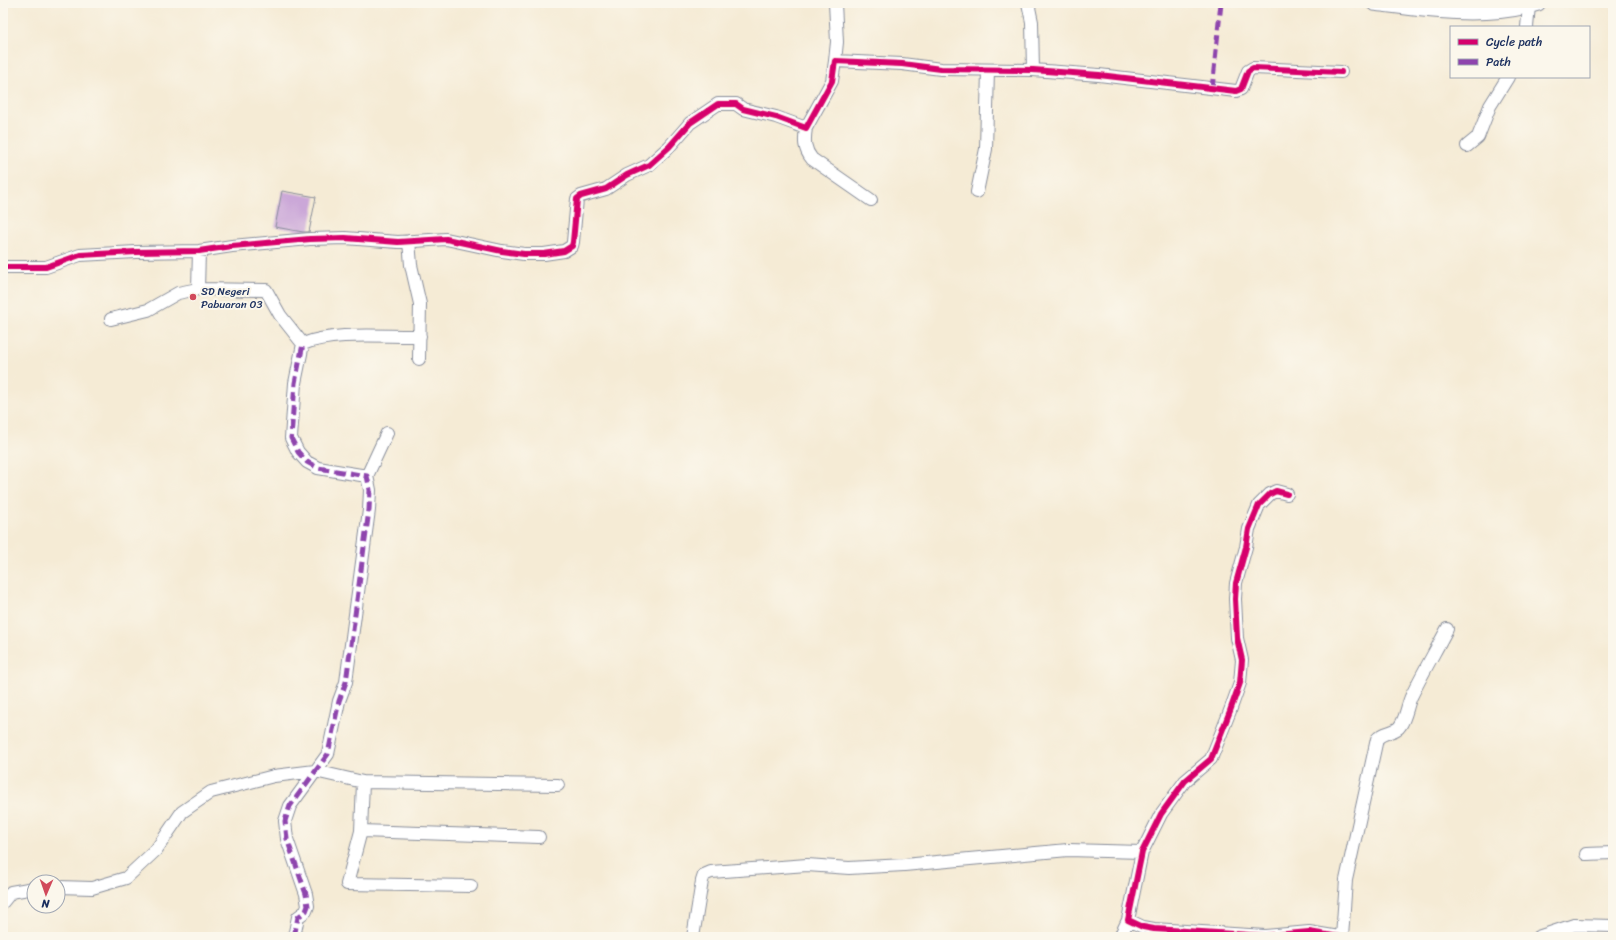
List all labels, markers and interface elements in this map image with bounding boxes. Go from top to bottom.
legend [1450,26,1590,78]
text: Cycle path [1486,31,1542,53]
text: Path [1486,51,1511,73]
place label: SD Negeri Pabuaran 03 [201,282,263,314]
marker: SD Negeri Pabuaran 03 [188,292,198,302]
north arrow [26,874,66,914]
text: N [41,894,51,913]

